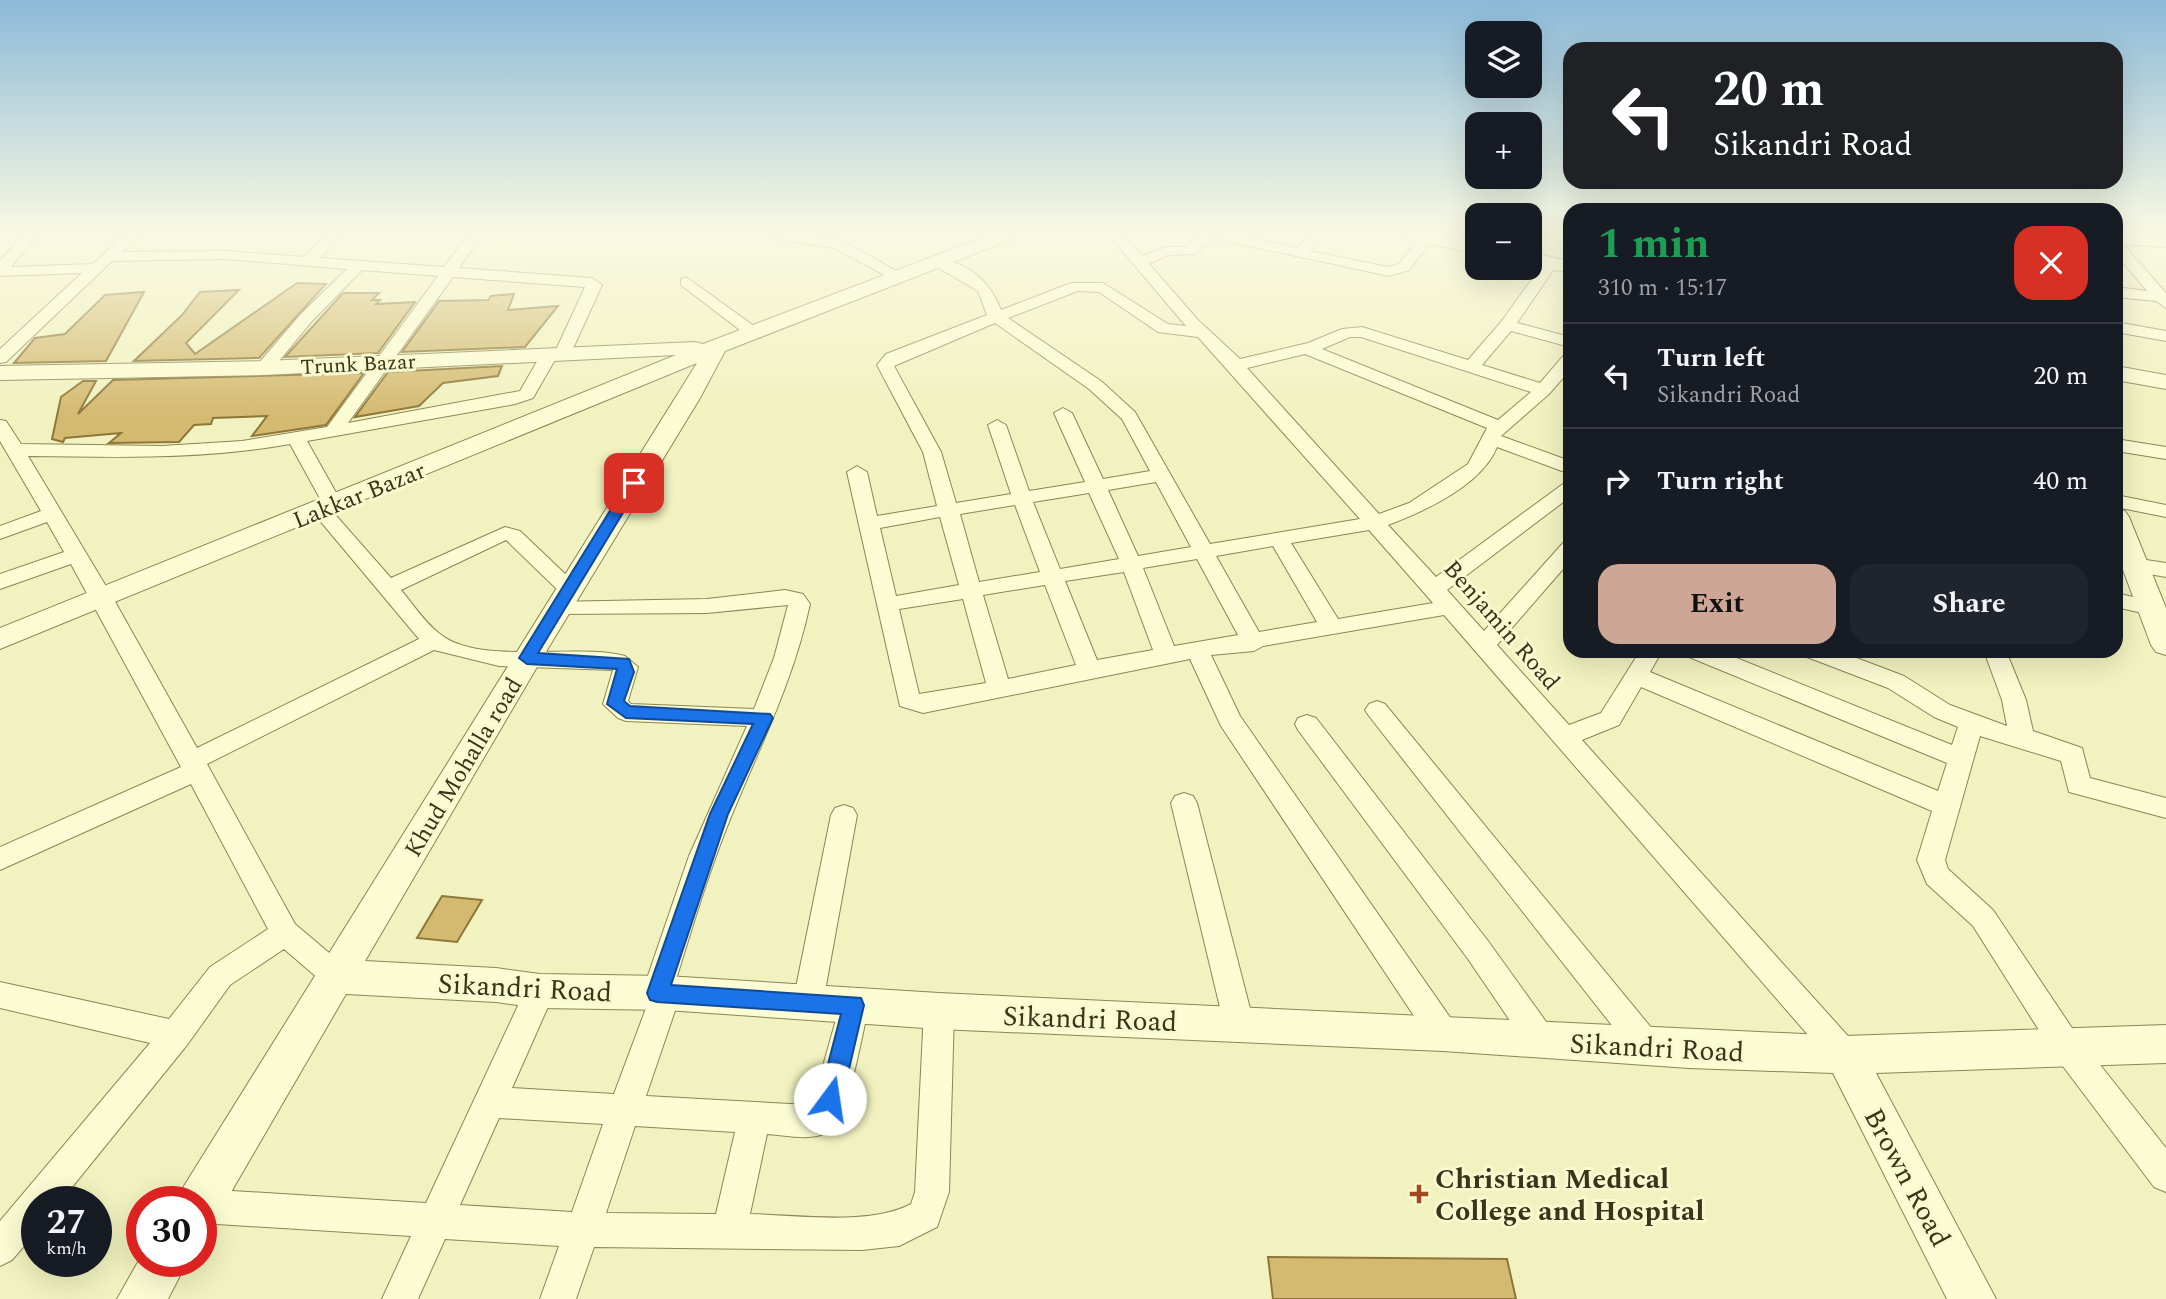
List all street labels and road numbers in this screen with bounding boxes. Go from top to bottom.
street label: Trunk Bazar [300,346,417,384]
street label: Lakkar Bazar [288,453,431,539]
street label: Benjamin Road [1434,552,1568,699]
street label: Khud Mohalla road [396,671,532,865]
street label: Sikandri Road [437,962,613,1015]
street label: Sikandri Road [1002,995,1178,1044]
street label: Sikandri Road [1569,1022,1745,1075]
street label: Brown Road [1852,1100,1961,1255]

